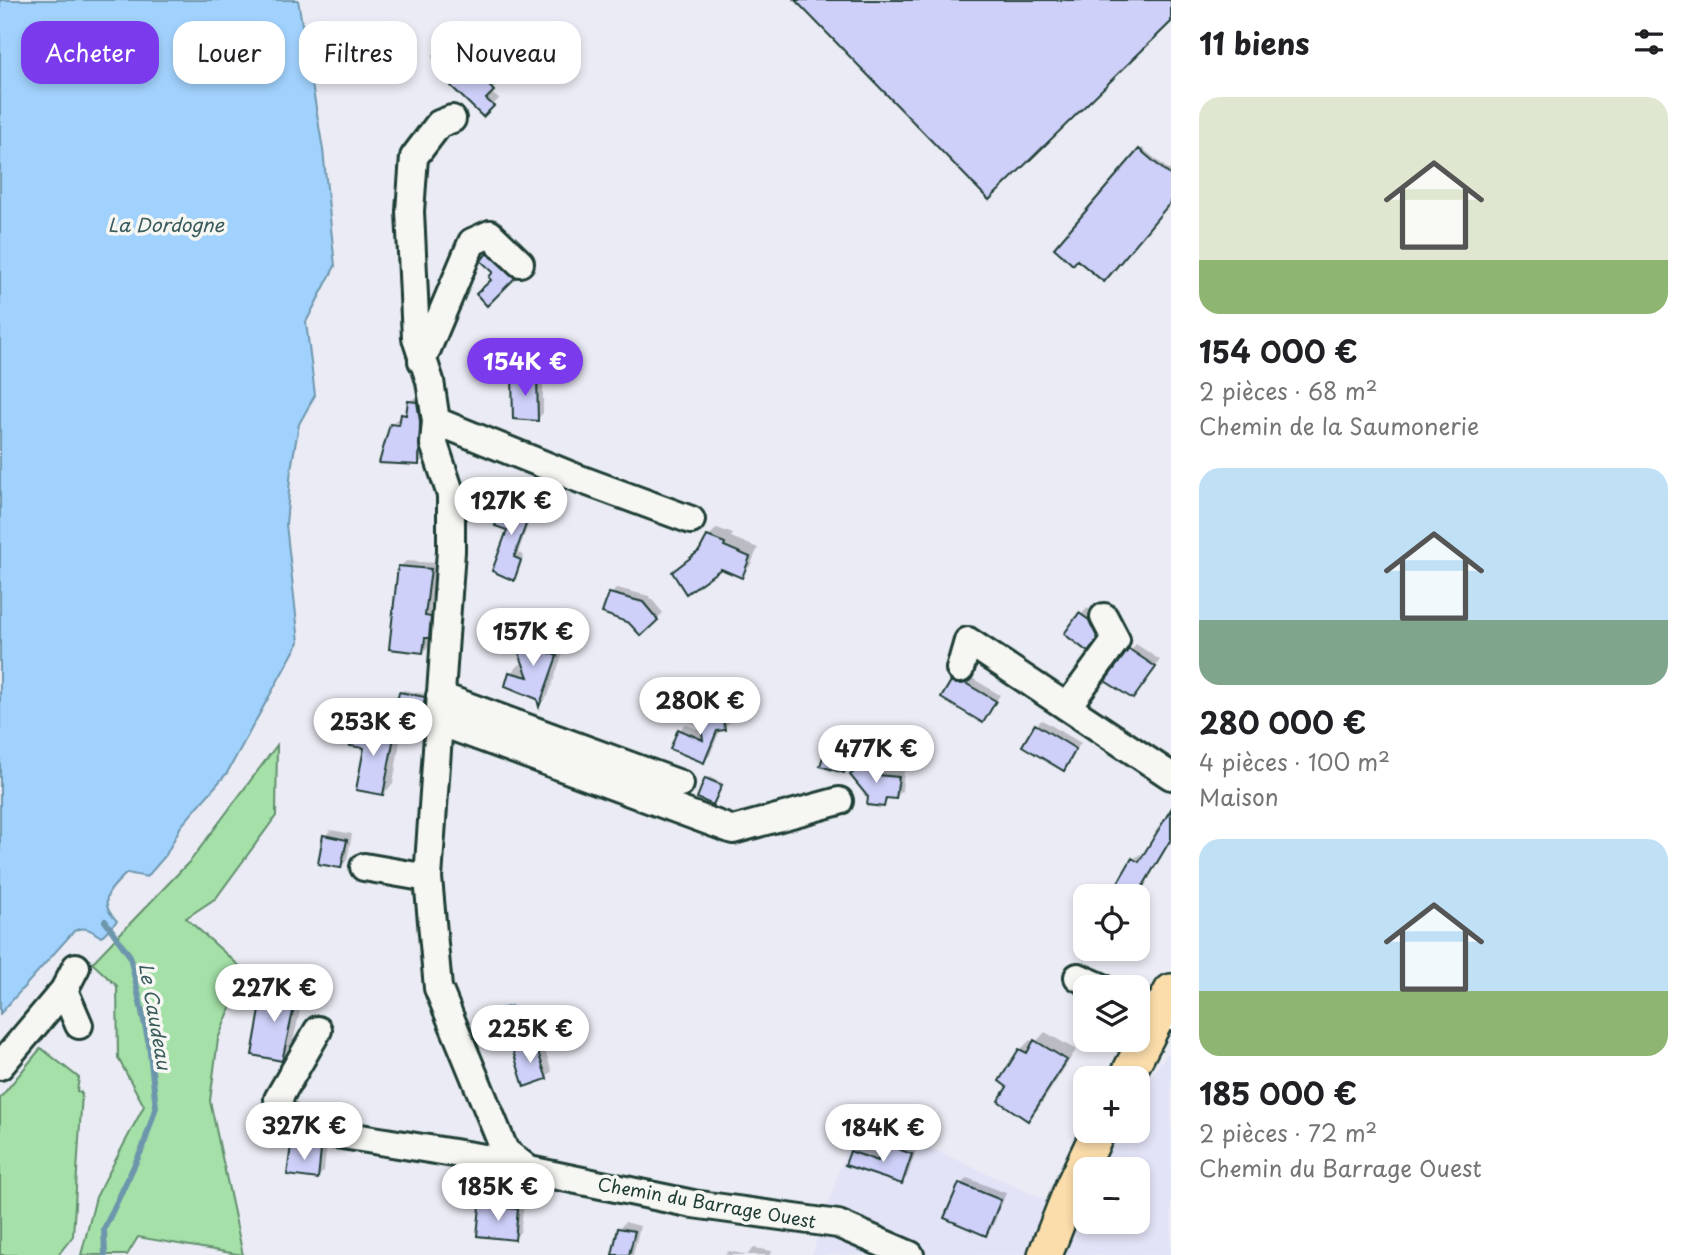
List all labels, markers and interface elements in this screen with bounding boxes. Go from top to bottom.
text: 11 biens [1199,20,1310,65]
chip: Acheter [21,21,159,84]
chip: Louer [173,21,285,84]
chip: Filtres [299,21,417,84]
chip: Nouveau [431,21,581,84]
icon: filters [1630,23,1668,61]
icon: home [1371,142,1497,268]
water label: La Dordogne [108,210,224,238]
text: 154 000 € [1199,328,1358,373]
pin: 154K € [468,338,582,398]
text: 154K € [483,343,567,378]
text: 2 pièces · 68 m² [1199,373,1378,408]
text: Chemin de la Saumonerie [1199,408,1479,443]
pin: 127K € [454,477,568,537]
text: 127K € [470,482,552,517]
icon: home [1371,513,1497,639]
pin: 157K € [476,608,590,668]
text: 157K € [492,613,574,648]
pin: 280K € [643,678,757,737]
text: 280K € [655,682,745,717]
pin: 253K € [316,698,430,758]
text: 280 000 € [1199,699,1366,744]
text: 253K € [330,703,416,738]
pin: 477K € [819,726,933,785]
text: 477K € [834,730,918,765]
text: 4 pièces · 100 m² [1199,744,1390,779]
text: Maison [1199,779,1279,814]
map controls [1073,884,1150,1234]
button: locate [1073,884,1150,961]
icon: home [1371,884,1497,1010]
water label: Le Caudeau [133,961,179,1073]
pin: 227K € [217,964,331,1024]
text: 227K € [231,969,317,1004]
button: layers [1073,975,1150,1052]
pin: 225K € [473,1006,587,1065]
text: 225K € [487,1010,573,1045]
button: + [1073,1066,1150,1143]
text: 185 000 € [1199,1070,1357,1115]
pin: 327K € [247,1102,361,1162]
pin: 184K € [826,1104,940,1164]
text: 327K € [262,1107,346,1142]
text: 184K € [841,1109,925,1144]
text: 2 pièces · 72 m² [1199,1115,1377,1150]
text: Chemin du Barrage Ouest [1199,1150,1482,1185]
button: − [1073,1157,1150,1234]
pin: 185K € [441,1164,555,1223]
text: 185K € [458,1168,538,1203]
street label: Chemin du Barrage Ouest [596,1169,818,1235]

